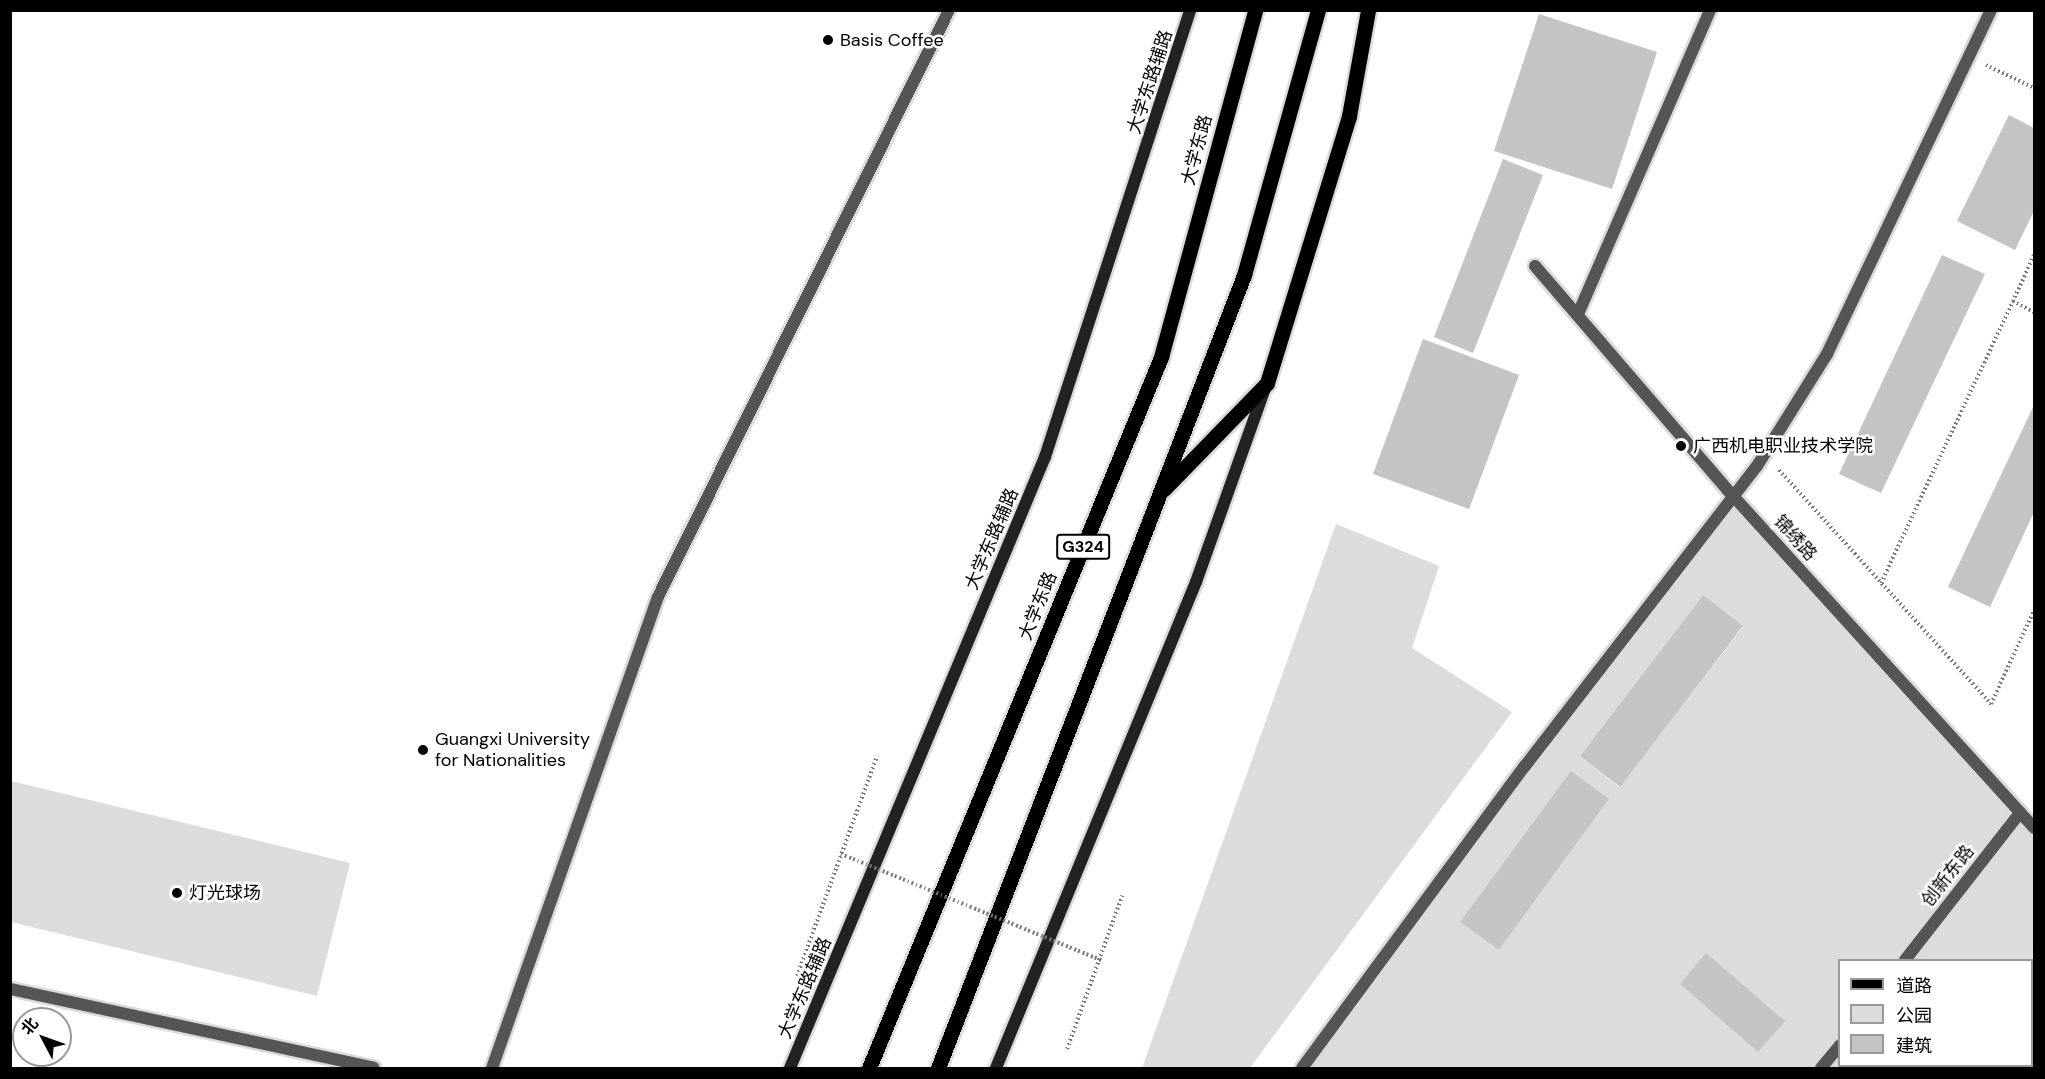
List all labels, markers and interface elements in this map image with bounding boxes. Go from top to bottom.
street label: 大学东路辅路 [1123,27,1177,137]
place label: Basis Coffee [840,29,944,51]
marker: Basis Coffee [821,33,835,47]
street label: 大学东路 [1177,112,1217,188]
place label: 广西机电职业技术学院 [1693,435,1873,457]
marker: 广西机电职业技术学院 [1674,439,1688,453]
street label: 大学东路辅路 [961,485,1023,593]
street label: 锦绣路 [1769,511,1821,565]
road number: G324 [1056,534,1110,560]
street label: 大学东路 [1015,569,1061,643]
place label: Guangxi University for Nationalities [435,729,590,771]
marker: Guangxi University for Nationalities [416,743,430,757]
street label: 创新东路 [1917,841,1979,911]
place label: 灯光球场 [189,882,261,904]
marker: 灯光球场 [170,886,184,900]
street label: 大学东路辅路 [774,934,836,1042]
legend [1838,959,2033,1067]
text: 道路 [1896,974,1932,998]
text: 公园 [1896,1004,1932,1028]
north arrow [12,1007,72,1067]
text: 北 [16,1013,43,1039]
text: 建筑 [1896,1034,1932,1058]

